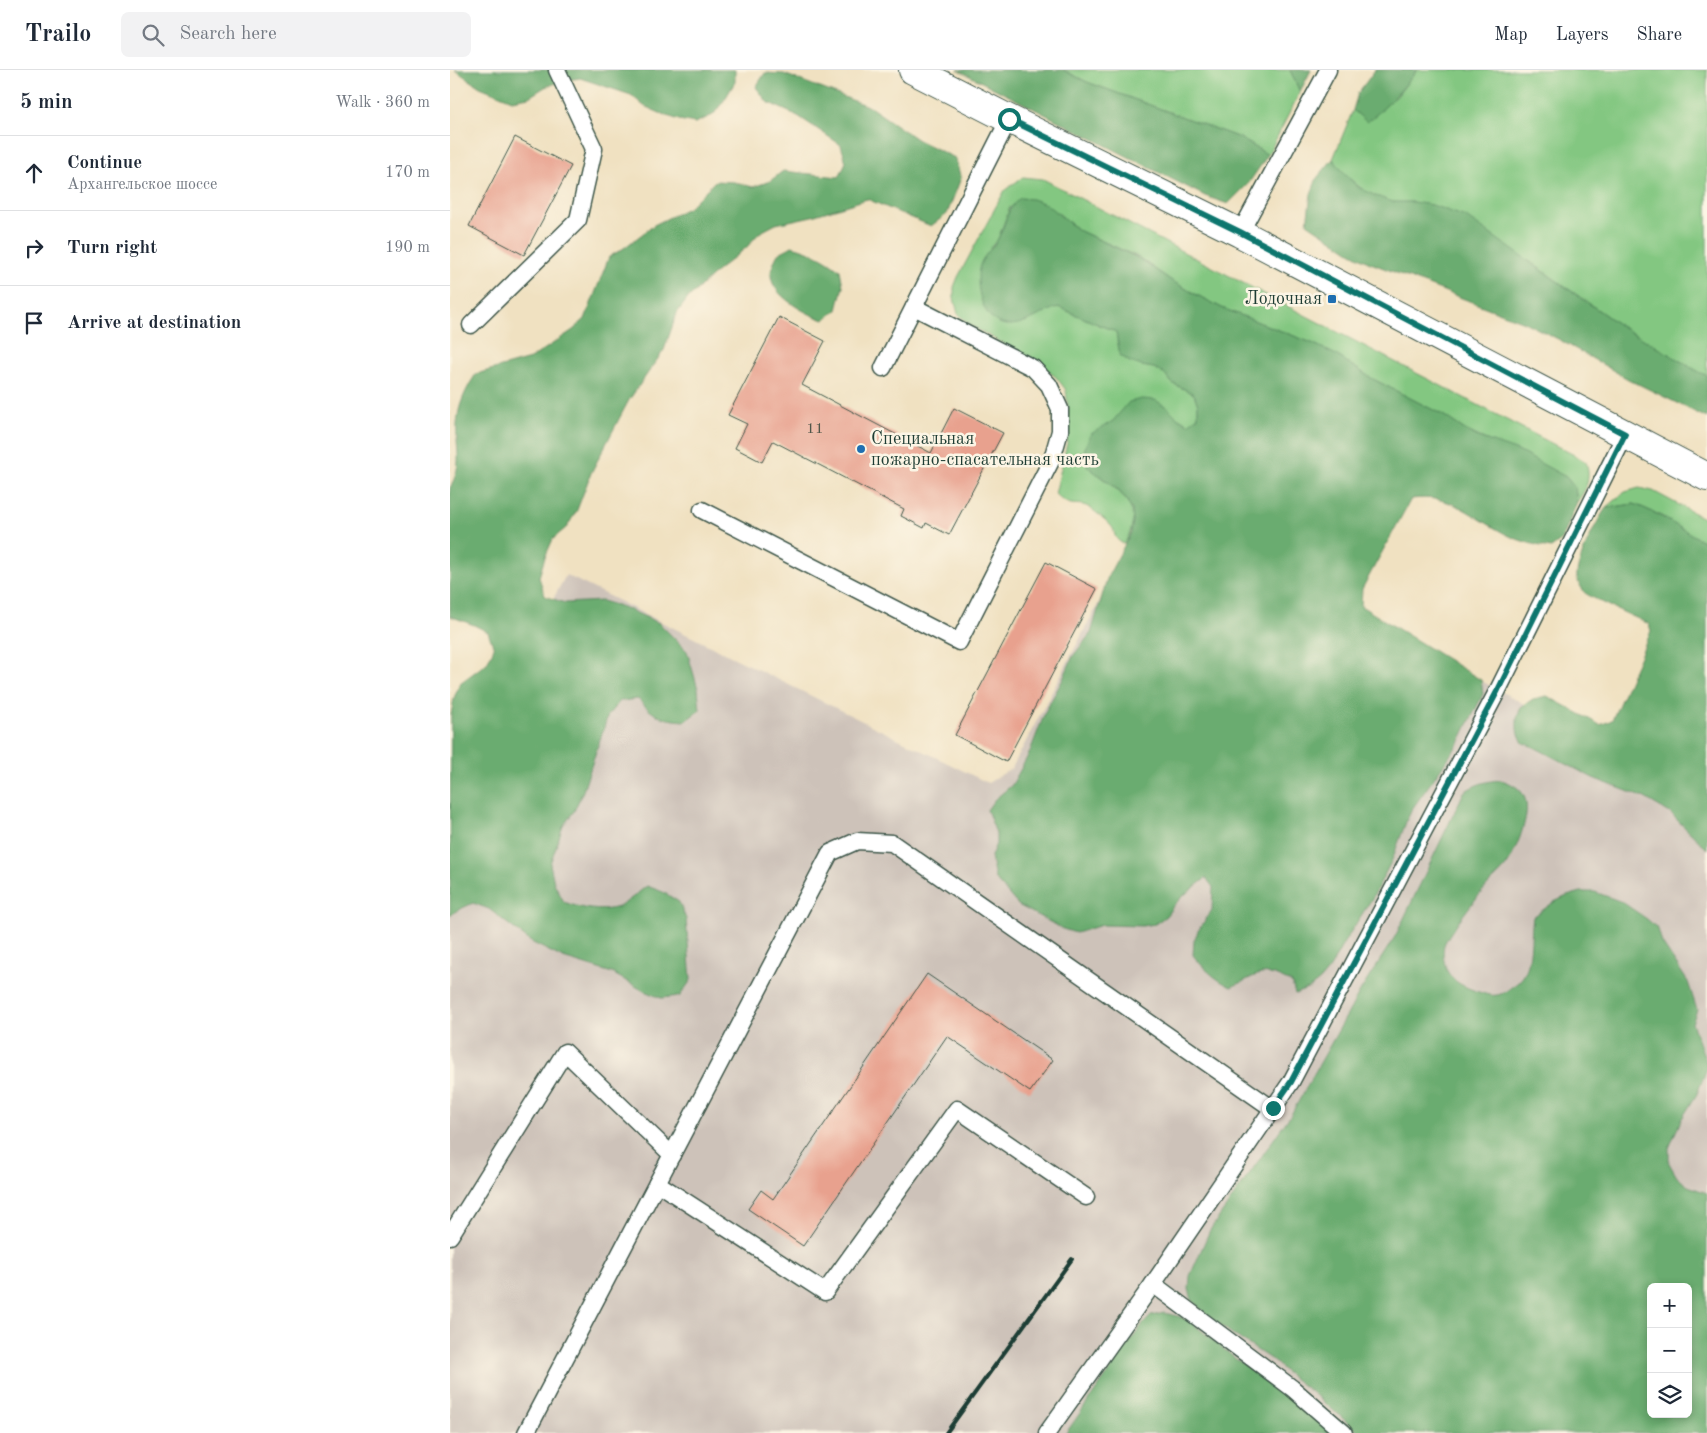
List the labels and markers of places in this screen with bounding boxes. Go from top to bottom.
place label: Лодочная [1245,290,1322,308]
marker: Лодочная [1326,293,1338,305]
place label: Специальная пожарно-спасательная часть [871,430,1099,469]
marker: Специальная пожарно-спасательная часть [855,443,867,455]

